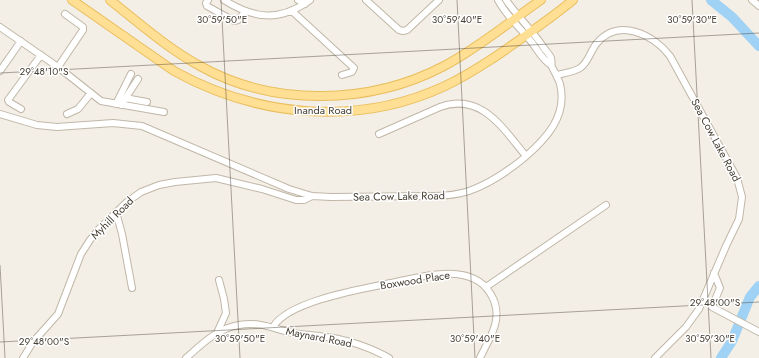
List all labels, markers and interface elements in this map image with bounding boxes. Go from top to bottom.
text: 30°59'50"E [197,12,247,27]
text: 30°59'40"E [432,12,482,27]
text: 30°59'30"E [667,12,717,27]
text: 29°48'10"S [20,64,69,79]
street label: Sea Cow Lake Road [687,96,745,184]
street label: Inanda Road [294,102,352,118]
street label: Sea Cow Lake Road [353,187,445,205]
street label: Myhill Road [87,193,137,243]
street label: Boxwood Place [379,267,451,293]
text: 29°48'00"S [690,295,741,310]
street label: Maynard Road [285,323,353,351]
text: 30°59'50"E [215,331,265,346]
text: 30°59'40"E [450,331,500,346]
text: 30°59'30"E [685,331,735,346]
text: 29°48'00"S [19,334,70,349]

